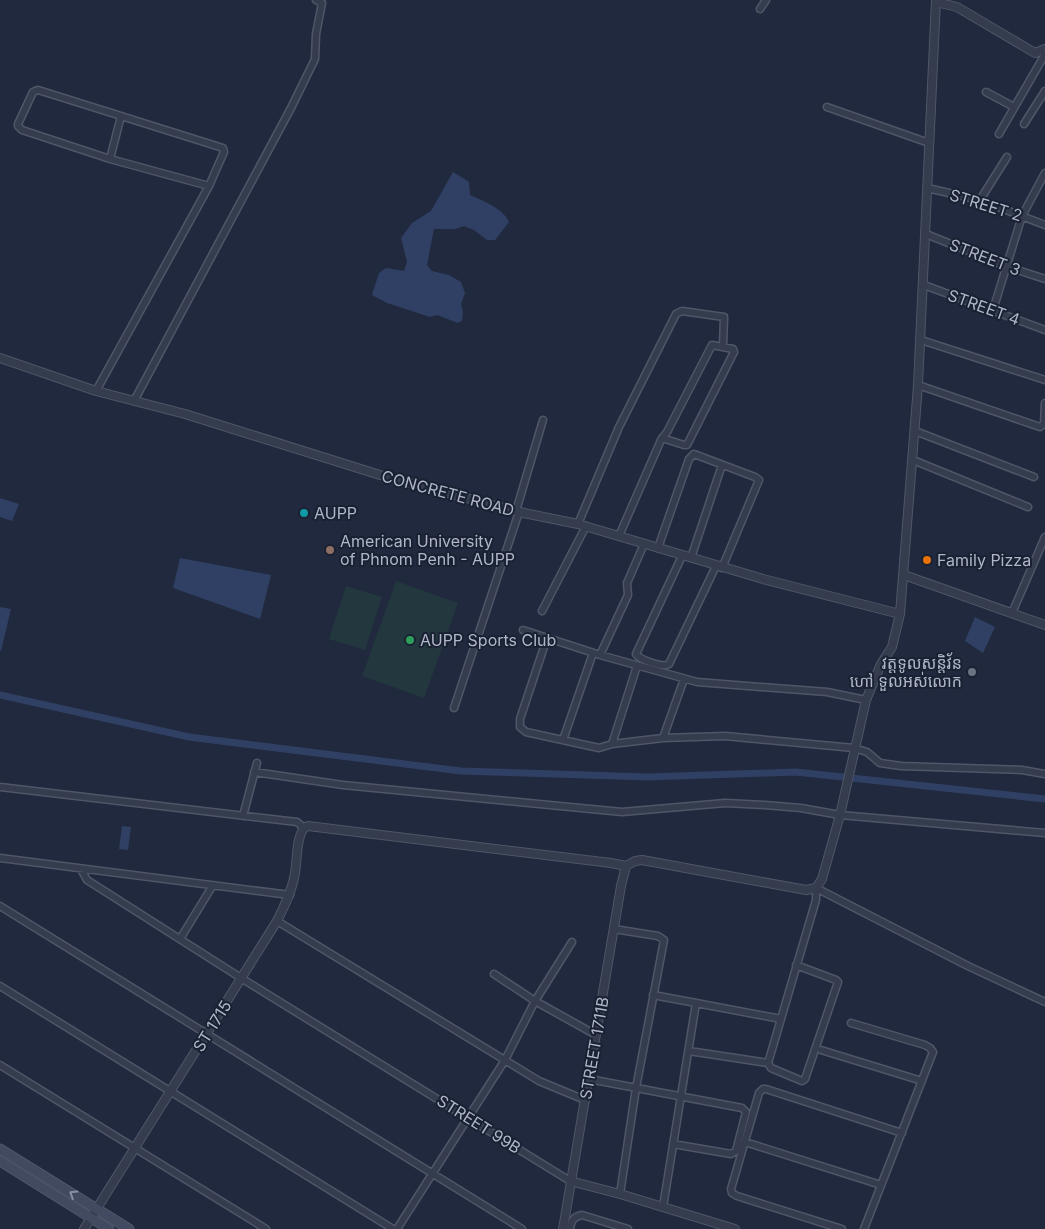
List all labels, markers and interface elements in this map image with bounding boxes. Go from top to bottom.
street label: STREET 2 [947,185,1025,225]
street label: STREET 3 [946,234,1024,280]
street label: STREET 4 [945,285,1023,329]
street label: CONCRETE ROAD [379,466,517,520]
place label: AUPP [314,503,357,523]
marker: AUPP [298,507,310,519]
place label: American University of Phnom Penh - AUPP [340,531,515,569]
marker: American University of Phnom Penh - AUPP [324,544,336,556]
place label: Family Pizza [937,550,1031,570]
marker: Family Pizza [921,554,933,566]
place label: AUPP Sports Club [420,630,556,650]
marker: AUPP Sports Club [404,634,416,646]
place label: វត្តទូលសន្តិវ័ន ហៅ ទួលអស់លោក [850,652,962,691]
marker: វត្តទូលសន្តិវ័ន ហៅ ទួលអស់លោក [966,666,978,678]
street label: STREET 1711B [575,995,613,1101]
street label: ST 1715 [188,997,236,1055]
street label: STREET 99B [433,1090,525,1158]
one-way arrow [70,1191,79,1200]

